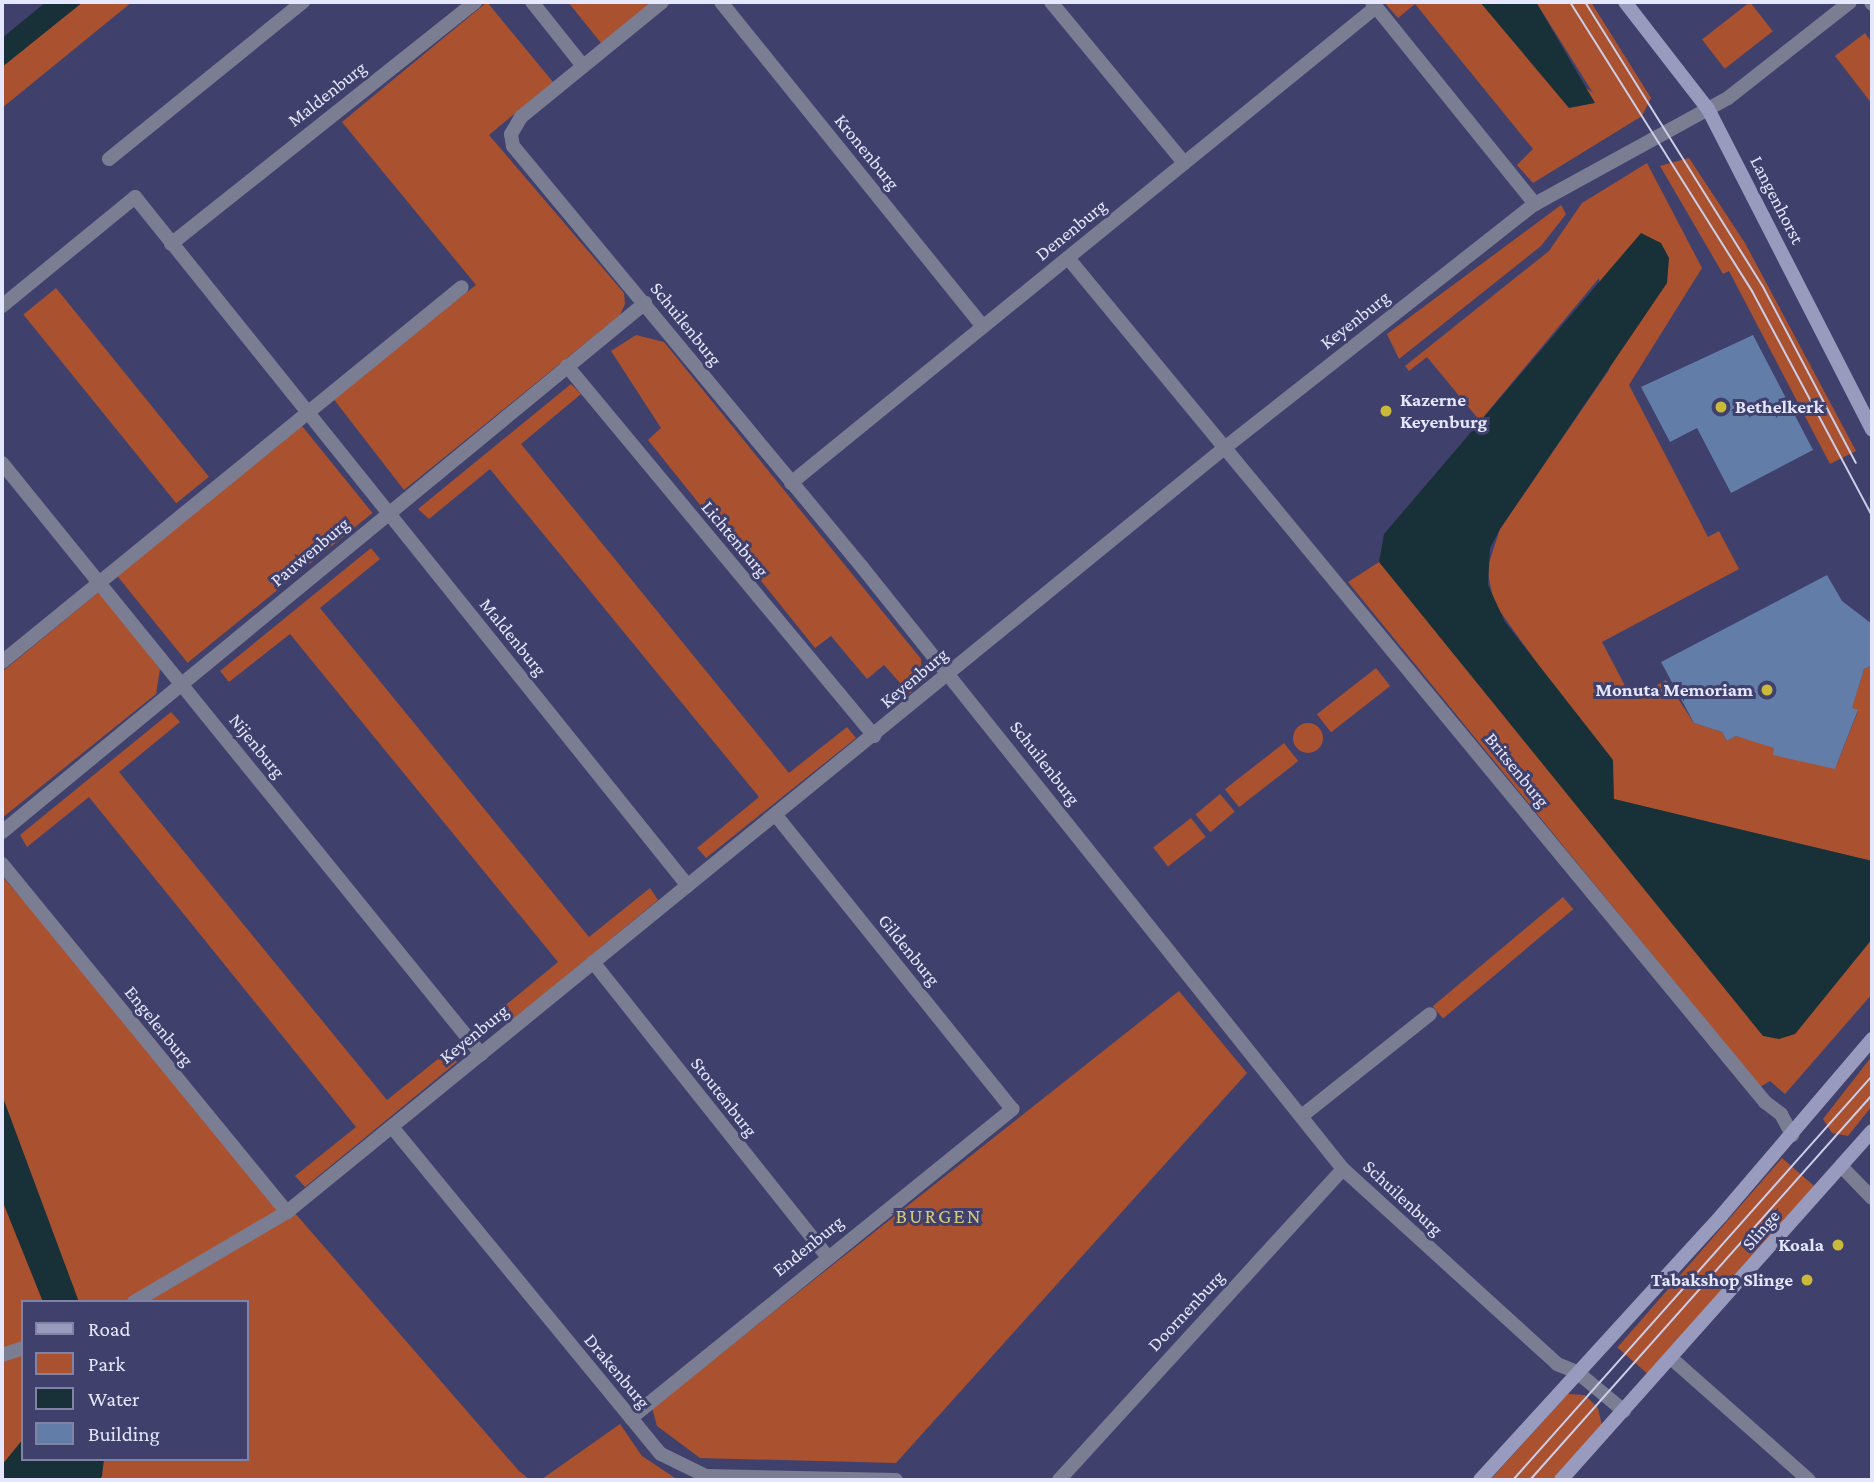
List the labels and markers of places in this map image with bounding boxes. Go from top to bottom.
place label: Kazerne Keyenburg [1400,389,1487,433]
place label: Bethelkerk [1735,396,1824,418]
marker: Bethelkerk [1713,399,1729,415]
marker: Kazerne Keyenburg [1378,403,1394,419]
place label: Monuta Memoriam [1595,679,1753,701]
marker: Monuta Memoriam [1759,682,1775,698]
place label: Koala [1778,1234,1824,1256]
marker: Koala [1830,1237,1846,1253]
place label: Tabakshop Slinge [1651,1269,1793,1291]
marker: Tabakshop Slinge [1799,1272,1815,1288]

